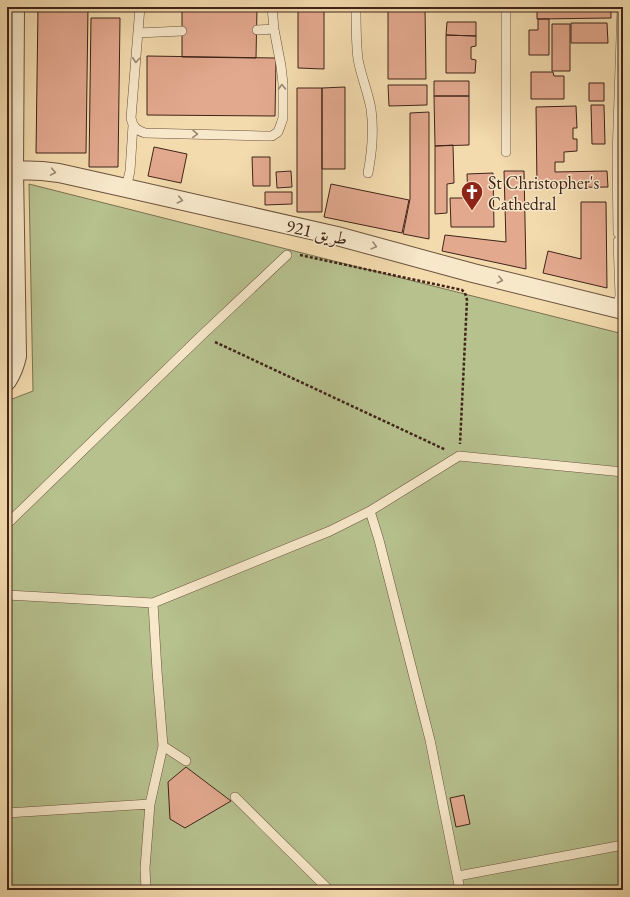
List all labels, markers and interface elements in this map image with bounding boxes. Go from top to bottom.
one-way arrow [132,57,141,63]
one-way arrow [278,84,287,90]
one-way arrow [192,130,198,138]
one-way arrow [50,168,56,176]
place label: St Christopher's Cathedral [488,171,599,215]
church icon: St Christopher's Cathedral [459,179,485,212]
one-way arrow [176,196,183,204]
street label: طريق 921 [284,214,350,251]
one-way arrow [371,241,378,250]
one-way arrow [497,275,503,283]

